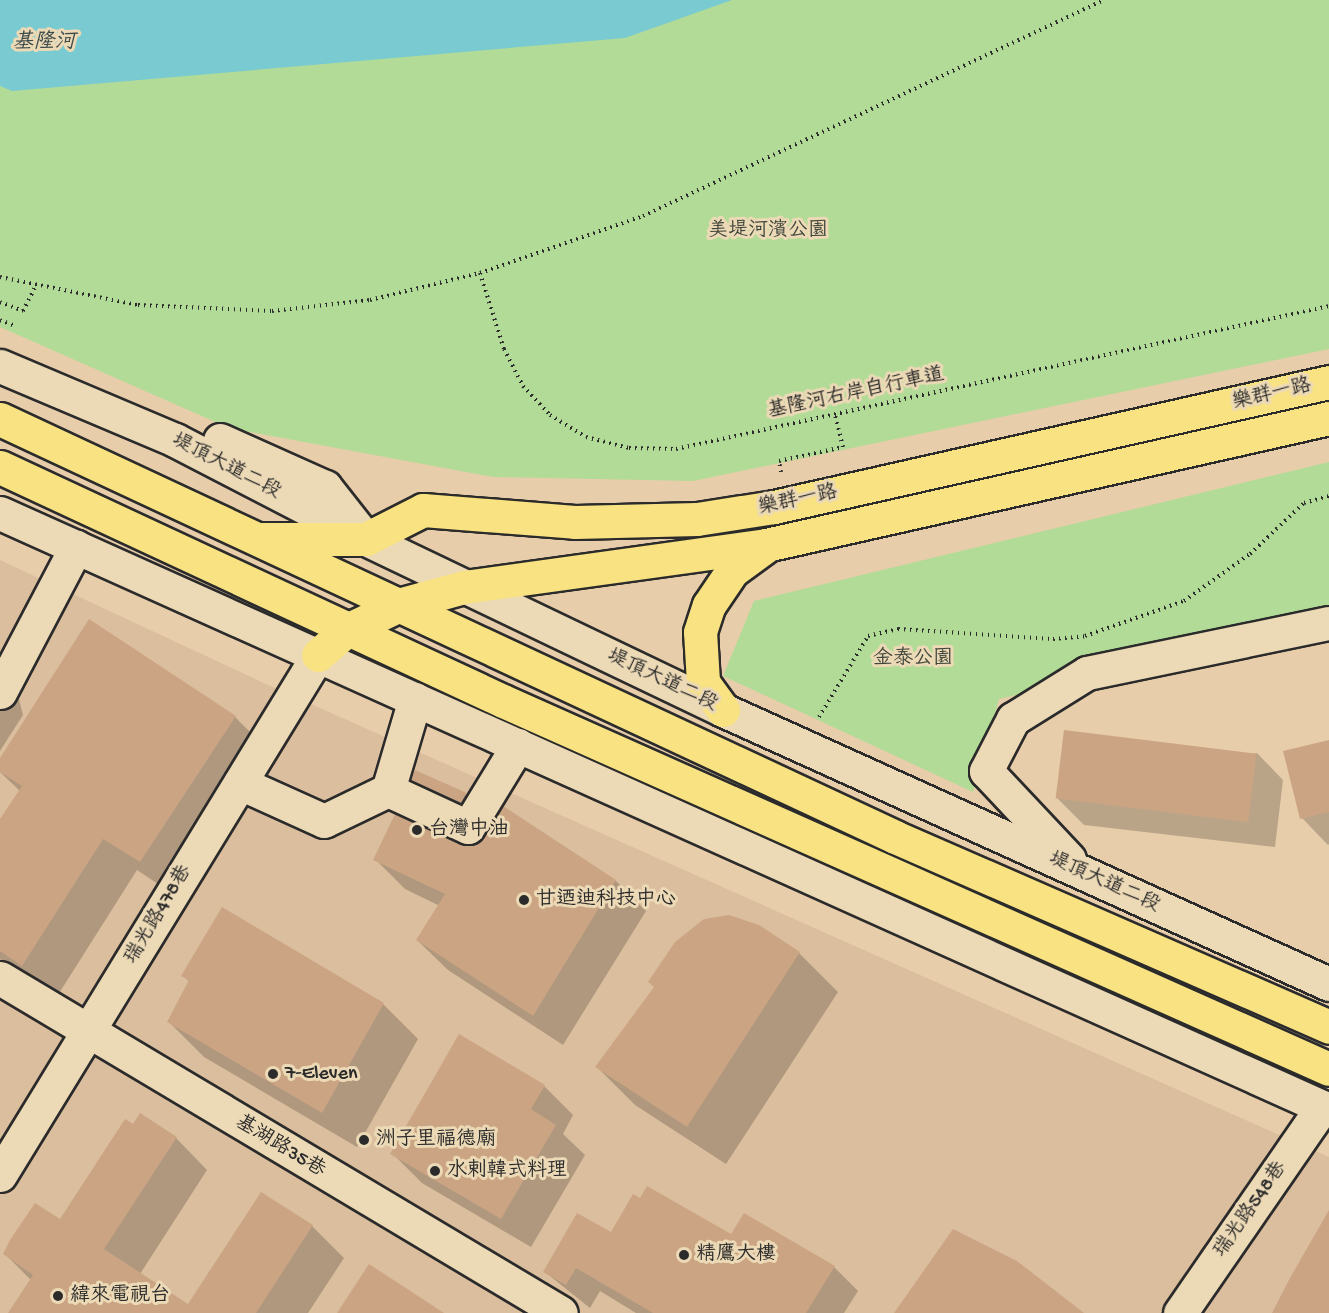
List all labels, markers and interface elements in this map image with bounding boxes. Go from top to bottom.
water label: 基隆河 [13,31,75,57]
park label: 美堤河濱公園 [708,219,828,243]
street label: 基隆河右岸自行車道 [765,364,947,424]
street label: 樂群一路 [1230,374,1314,416]
street label: 堤頂大道二段 [167,429,285,505]
street label: 樂群一路 [756,481,840,521]
street label: 堤頂大道二段 [603,645,721,717]
park label: 金泰公園 [873,647,953,671]
place label: 台灣中油 [429,818,509,842]
marker: 台灣中油 [410,823,424,837]
street label: 堤頂大道二段 [1044,848,1164,918]
street label: 瑞光路478巷 [120,861,198,969]
place label: 甘迺迪科技中心 [536,888,676,912]
marker: 甘迺迪科技中心 [517,893,531,907]
place label: 7-Eleven [285,1062,358,1086]
marker: 7-Eleven [266,1067,280,1081]
street label: 基湖路35巷 [231,1111,329,1183]
place label: 洲子里福德廟 [376,1128,496,1152]
marker: 洲子里福德廟 [357,1133,371,1147]
street label: 瑞光路548巷 [1209,1158,1293,1262]
place label: 水剌韓式料理 [447,1159,567,1183]
marker: 水剌韓式料理 [428,1164,442,1178]
place label: 精鷹大樓 [696,1243,776,1267]
marker: 精鷹大樓 [677,1248,691,1262]
place label: 緯來電視台 [70,1284,170,1308]
marker: 緯來電視台 [51,1289,65,1303]

